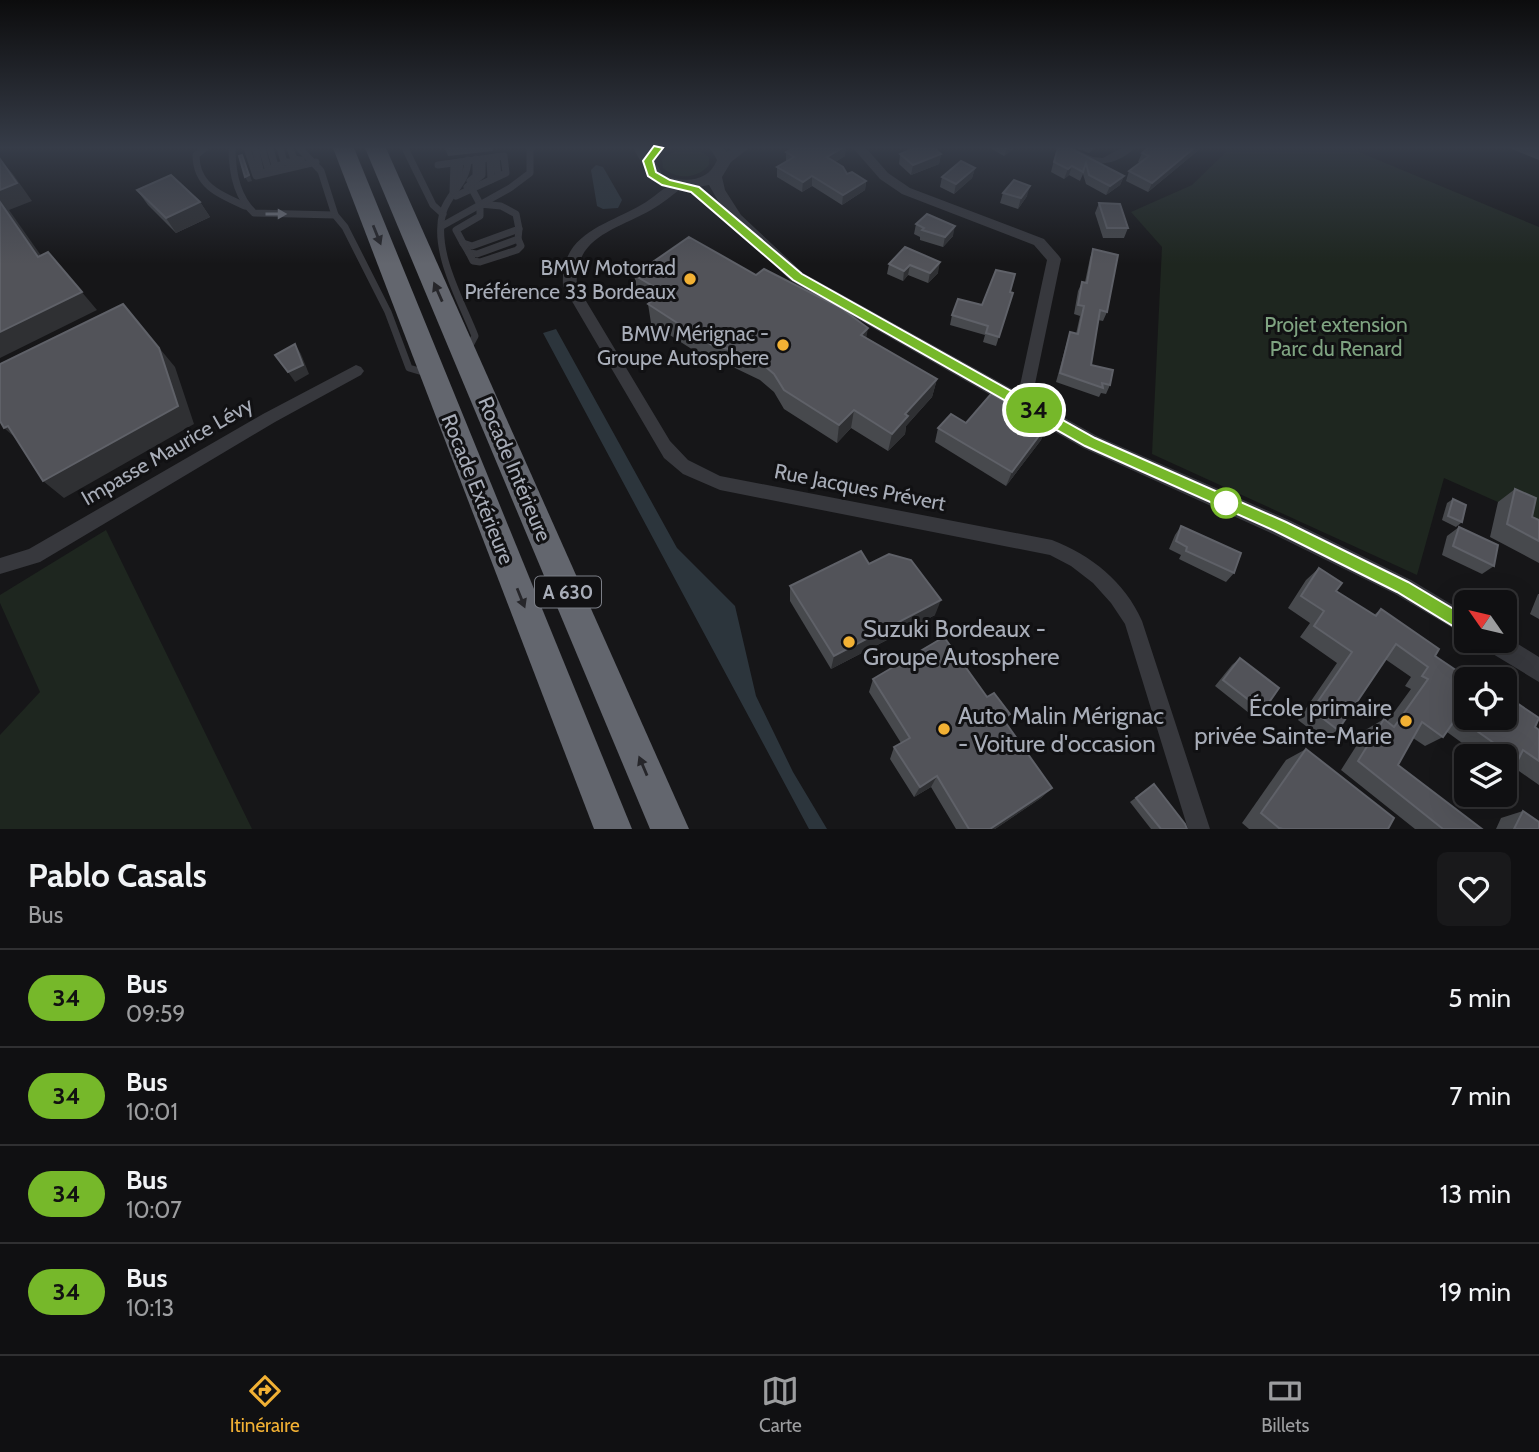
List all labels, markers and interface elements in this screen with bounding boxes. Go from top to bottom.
one-way arrow [265,208,287,220]
one-way arrow [372,224,383,245]
place label: BMW Motorrad Préférence 33 Bordeaux [464,255,676,304]
marker: BMW Motorrad Préférence 33 Bordeaux [682,271,698,287]
one-way arrow [432,282,444,302]
park label: Projet extension Parc du Renard [1264,312,1408,361]
place label: BMW Mérignac - Groupe Autosphere [597,321,769,370]
marker: BMW Mérignac - Groupe Autosphere [775,337,791,353]
line badge: 34 [1002,387,1066,433]
street label: Impasse Maurice Lévy [77,391,258,510]
street label: Rocade Intérieure [473,393,557,545]
text: 34 [1020,395,1048,424]
street label: Rocade Extérieure [436,410,520,568]
street label: Rue Jacques Prévert [772,458,948,516]
unlabelled marker [1211,488,1241,518]
road number: A 630 [535,576,601,608]
one-way arrow [516,587,527,608]
north arrow [1454,590,1517,653]
map controls [1454,590,1517,807]
place label: Suzuki Bordeaux - Groupe Autosphere [863,614,1060,671]
marker: Suzuki Bordeaux - Groupe Autosphere [841,634,857,650]
button: locate [1454,667,1517,730]
place label: École primaire privée Sainte-Marie [1194,693,1392,750]
place label: Auto Malin Mérignac - Voiture d'occasion [958,701,1164,758]
marker: École primaire privée Sainte-Marie [1398,713,1414,729]
marker: Auto Malin Mérignac - Voiture d'occasion [936,721,952,737]
button: layers [1454,744,1517,807]
one-way arrow [637,756,648,777]
button: heart [1437,852,1511,926]
text: Pablo Casals [28,855,207,895]
text: Bus [28,901,63,929]
text: Bus [126,968,167,1000]
text: 5 min [1448,982,1511,1014]
text: 34 [53,983,80,1012]
text: 09:59 [126,1000,185,1028]
text: Bus [126,1066,167,1098]
text: 7 min [1449,1080,1511,1112]
text: 34 [53,1081,80,1110]
text: 10:01 [126,1098,178,1126]
text: Bus [126,1164,167,1196]
text: 13 min [1440,1178,1511,1210]
text: 34 [53,1179,80,1208]
text: 10:07 [126,1196,182,1224]
text: Bus [126,1262,167,1294]
text: 19 min [1439,1276,1511,1308]
text: 34 [53,1277,80,1306]
text: 10:13 [126,1294,174,1322]
tab: Itinéraire [230,1372,300,1437]
tab: Carte [759,1372,802,1437]
tab: Billets [1261,1372,1309,1437]

